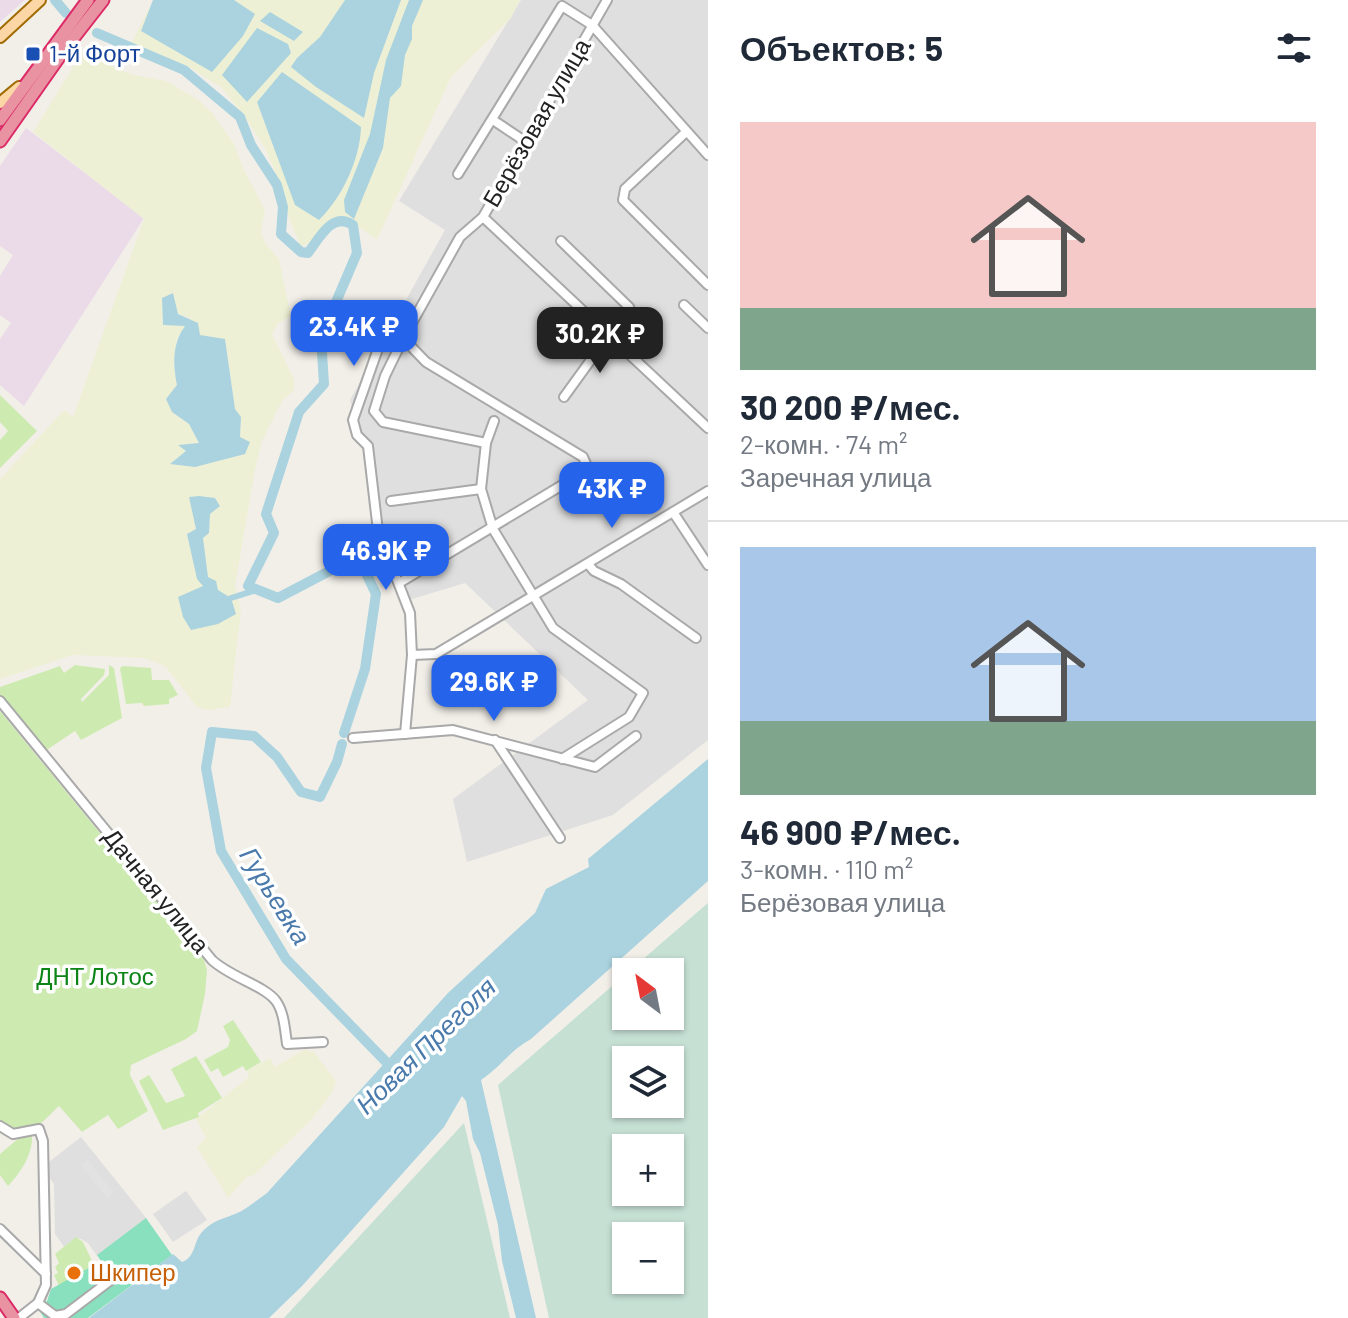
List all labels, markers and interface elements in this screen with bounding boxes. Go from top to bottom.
icon: filters [1272,26,1316,70]
text: Объектов: 5 [740,27,943,68]
street label: Берёзовая улица [476,32,596,212]
place label: 1-й Форт [49,38,140,67]
marker: 1-й Форт [24,45,42,63]
icon: home [956,174,1100,318]
pin: 23.4K ₽ [280,300,428,368]
pin: 30.2K ₽ [526,307,674,375]
text: 23.4K ₽ [309,310,399,341]
text: 30.2K ₽ [555,317,645,348]
text: 30 200 ₽/мес. [740,386,961,427]
text: 2-комн. · 74 m² [740,428,907,459]
text: Заречная улица [740,461,931,492]
pin: 43K ₽ [556,462,668,530]
text: 43K ₽ [577,472,647,503]
pin: 46.9K ₽ [312,524,460,592]
text: 46.9K ₽ [341,534,431,565]
icon: home [956,599,1100,743]
pin: 29.6K ₽ [420,655,568,723]
text: 29.6K ₽ [449,665,539,696]
text: 46 900 ₽/мес. [740,811,961,852]
street label: Дачная улица [98,822,217,959]
water label: Гурьевка [234,841,318,950]
text: 3-комн. · 110 m² [740,853,913,884]
text: Берёзовая улица [740,886,945,917]
north arrow [612,958,684,1030]
map controls [612,958,684,1294]
park label: ДНТ Лотос [36,961,154,990]
water label: Новая Преголя [349,970,501,1119]
button: layers [612,1046,684,1118]
button: + [612,1134,684,1206]
button: − [612,1222,684,1294]
place label: Шкипер [90,1257,176,1286]
marker: Шкипер [65,1264,83,1282]

